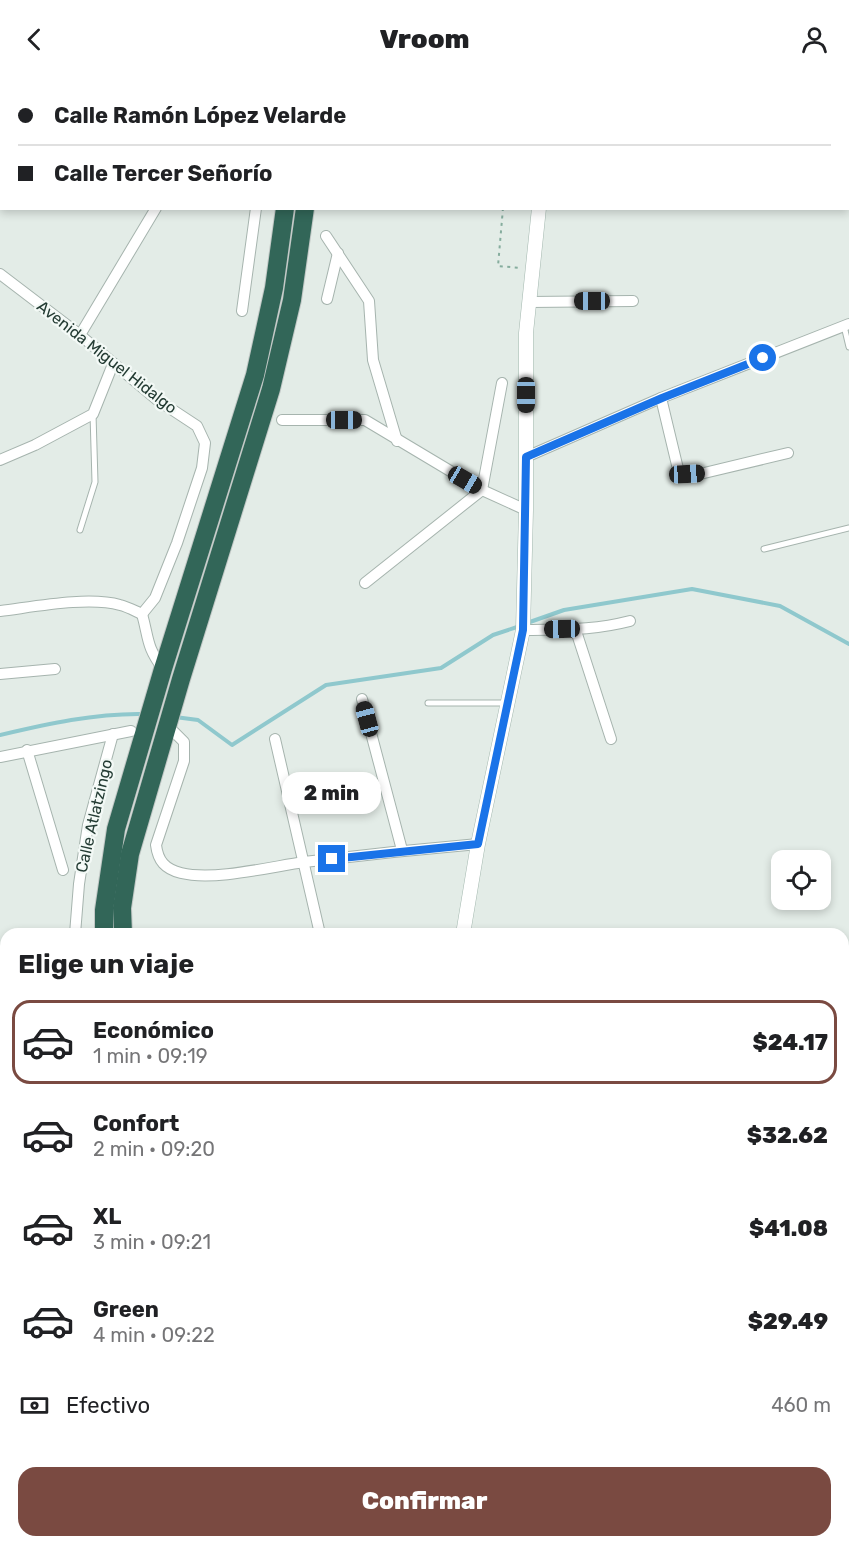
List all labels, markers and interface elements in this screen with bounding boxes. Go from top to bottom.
icon: back [18,23,51,56]
text: Vroom [379,23,470,55]
icon: person [798,23,831,56]
text: Calle Ramón López Velarde [54,102,346,129]
text: Calle Tercer Señorío [54,160,272,187]
car [574,292,610,310]
street label: Avenida Miguel Hidalgo [33,296,181,418]
route start [749,344,776,371]
car [517,377,535,413]
car [326,411,362,429]
car [445,463,485,497]
car [669,464,705,484]
car [544,620,580,638]
car [354,699,380,739]
street label: Calle Atlatzingo [72,758,116,874]
callout: 2 min [282,772,382,814]
text: 2 min [304,781,359,805]
route end [318,845,345,872]
map controls [771,850,831,910]
button: locate [771,850,831,910]
text: Elige un viaje [18,948,194,980]
icon: car [21,1015,75,1069]
text: Económico [93,1017,214,1044]
text: $24.17 [753,1029,828,1056]
text: 1 min · 09:19 [93,1044,208,1068]
icon: car [21,1108,75,1162]
text: Confort [93,1110,179,1137]
text: $32.62 [747,1122,828,1149]
text: 2 min · 09:20 [93,1137,215,1161]
icon: car [21,1201,75,1255]
text: XL [93,1203,121,1230]
text: $41.08 [749,1215,828,1242]
text: 3 min · 09:21 [93,1230,211,1254]
icon: car [21,1294,75,1348]
text: Green [93,1296,159,1323]
text: $29.49 [748,1308,828,1335]
text: 4 min · 09:22 [93,1323,215,1347]
icon: cash [18,1389,51,1422]
text: Efectivo [66,1392,150,1419]
text: 460 m [771,1393,831,1417]
button: Confirmar [18,1467,831,1536]

